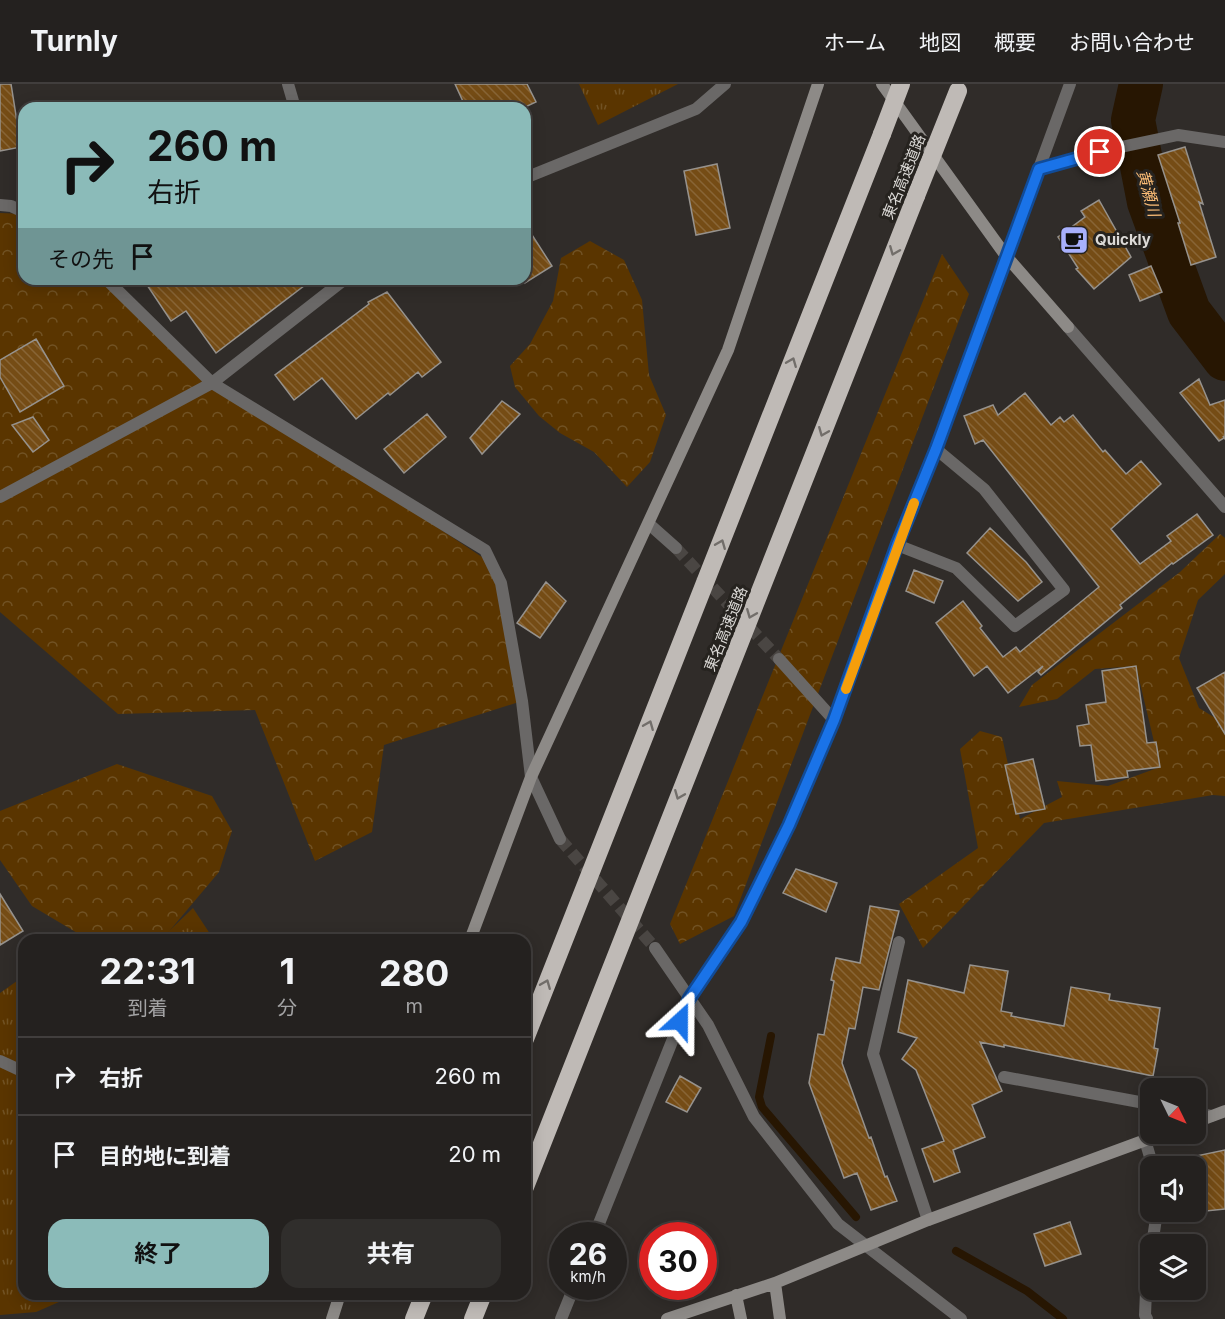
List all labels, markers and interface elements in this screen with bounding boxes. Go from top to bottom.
text: Turnly [30,24,118,58]
text: ホーム [824,30,886,55]
text: 地図 [919,30,961,55]
text: 概要 [994,30,1036,55]
text: お問い合わせ [1069,30,1195,55]
text: 260 m [147,120,277,171]
icon: right [48,126,126,204]
pin [1074,126,1125,177]
street label: 東名高速道路 [878,132,929,222]
icon: arrive [1083,135,1116,168]
water label: 黄瀬川 [1133,167,1165,221]
text: 右折 [147,176,201,209]
cafe icon: Quickly [1058,224,1090,256]
place label: Quickly [1095,230,1151,249]
icon: arrive [126,240,159,273]
one-way arrow [889,245,901,256]
text: その先 [48,246,114,272]
one-way arrow [785,357,797,368]
one-way arrow [817,426,830,437]
one-way arrow [713,539,726,549]
street label: 東名高速道路 [700,584,751,674]
one-way arrow [746,607,758,618]
one-way arrow [642,720,654,731]
one-way arrow [674,789,687,800]
text: 22:31 [100,949,196,993]
text: 1 [280,949,295,993]
text: 280 [379,951,449,995]
one-way arrow [539,980,552,990]
position arrow [648,989,712,1053]
text: m [405,994,423,1018]
text: 到着 [128,996,168,1020]
text: 分 [277,996,297,1020]
icon: right [48,1060,81,1093]
text: 260 m [435,1063,501,1089]
text: 右折 [99,1065,143,1091]
north arrow [1140,1078,1206,1144]
map controls [1140,1078,1206,1300]
icon: arrive [48,1138,81,1171]
text: 20 m [448,1141,501,1167]
text: 目的地に到着 [99,1143,231,1169]
button: sound [1140,1156,1206,1222]
button: 終了 [48,1219,269,1288]
button: 共有 [281,1219,501,1288]
speed limit sign: 30 [639,1222,717,1300]
button: layers [1140,1234,1206,1300]
text: 26 [569,1236,607,1272]
text: km/h [570,1267,606,1286]

